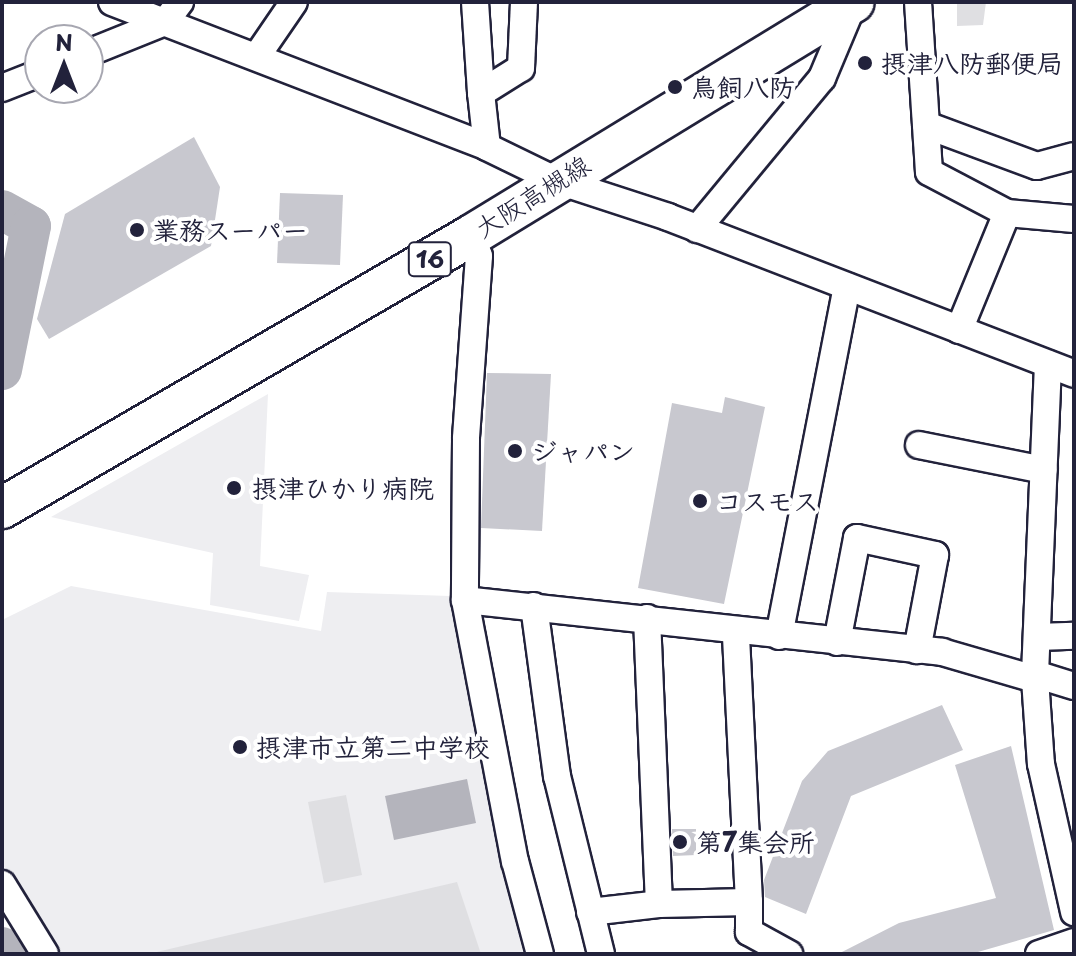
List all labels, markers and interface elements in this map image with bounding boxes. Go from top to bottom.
north arrow [24,24,104,104]
text: N [55,25,73,58]
place label: 摂津八防郵便局 [881,47,1063,79]
marker: 摂津八防郵便局 [856,54,874,72]
place label: 鳥飼八防 [691,71,795,103]
marker: 鳥飼八防 [666,78,684,96]
street label: 大阪高槻線 [469,148,595,244]
place label: 業務スーパー [153,214,308,246]
marker: 業務スーパー [128,221,146,239]
road number: 16 [406,239,454,279]
place label: ジャパン [531,435,635,467]
marker: ジャパン [506,442,524,460]
place label: 摂津ひかり病院 [252,472,434,504]
marker: 摂津ひかり病院 [223,477,245,499]
place label: コスモス [716,485,820,517]
marker: コスモス [691,492,709,510]
place label: 摂津市立第二中学校 [256,731,490,763]
marker: 摂津市立第二中学校 [231,738,249,756]
place label: 第7集会所 [696,826,815,858]
marker: 第7集会所 [671,833,689,851]

